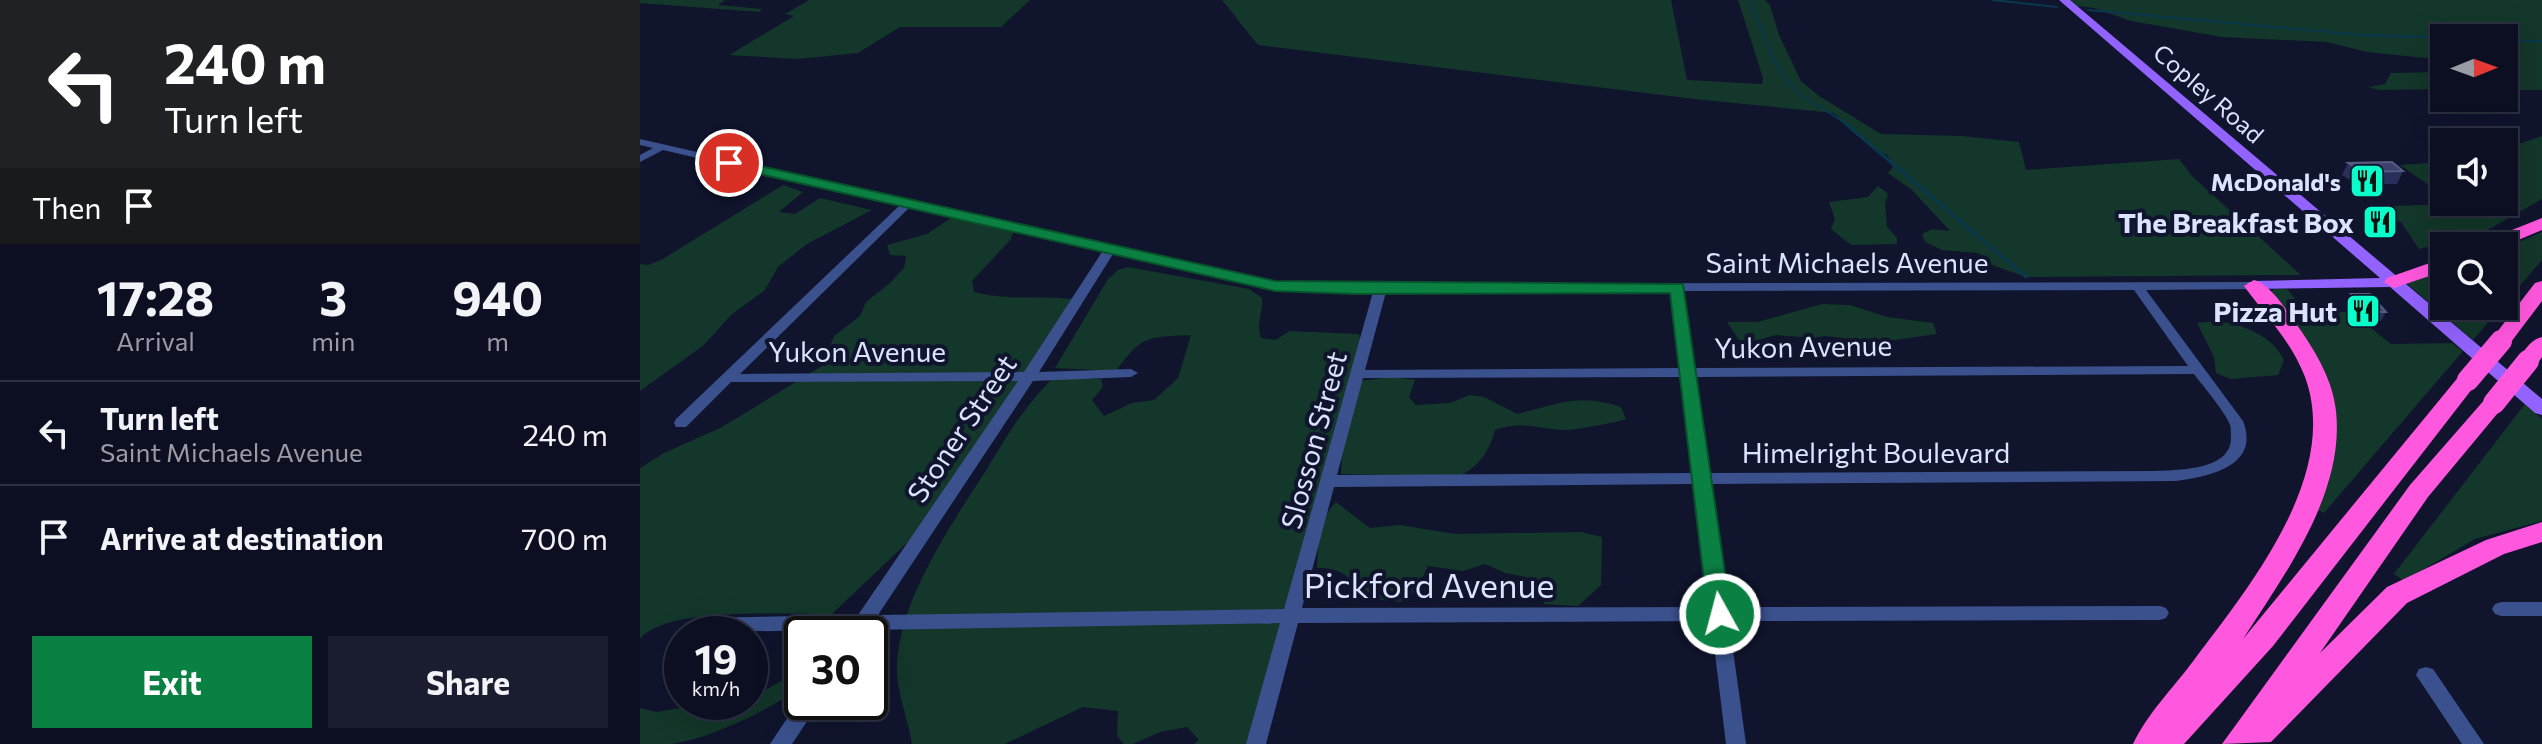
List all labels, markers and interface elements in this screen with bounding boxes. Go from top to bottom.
north arrow [2430,24,2518,112]
map controls [2430,24,2518,320]
text: 240 m [164,27,326,96]
icon: left [32,32,136,136]
street label: Copley Road [2148,37,2270,149]
text: Turn left [164,96,303,140]
button: sound [2430,128,2518,216]
pin [695,129,763,197]
icon: arrive [707,141,751,185]
restaurant icon: McDonald's [2348,162,2386,200]
place label: McDonald's [2211,167,2341,196]
icon: arrive [117,184,161,228]
text: Then [32,188,101,225]
restaurant icon: The Breakfast Box [2361,203,2399,241]
place label: The Breakfast Box [2118,205,2354,239]
button: search [2430,232,2518,320]
street label: Saint Michaels Avenue [1705,245,1989,279]
text: 17:28 [97,267,214,326]
text: 3 [319,267,347,326]
text: 940 [452,267,543,326]
restaurant icon: Pizza Hut [2344,292,2382,330]
place label: Pizza Hut [2213,294,2337,328]
text: Arrival [116,325,195,356]
text: min [311,325,355,356]
text: m [486,325,509,356]
street label: Yukon Avenue [1714,327,1892,365]
street label: Yukon Avenue [768,334,946,368]
street label: Slosson Street [1273,347,1353,533]
street label: Stoner Street [899,348,1023,508]
text: Turn left [100,399,219,436]
icon: left [32,411,76,455]
text: 240 m [522,415,608,452]
street label: Himelright Boulevard [1742,435,2010,469]
text: Saint Michaels Avenue [100,436,363,467]
icon: arrive [32,515,76,559]
text: Arrive at destination [100,519,384,556]
text: 700 m [521,519,608,556]
street label: Pickford Avenue [1304,563,1554,605]
position arrow [1678,572,1762,656]
speed limit sign: 30 [784,616,888,720]
text: 19 [695,633,737,682]
button: Exit [32,636,312,728]
button: Share [328,636,608,728]
text: km/h [692,676,740,700]

